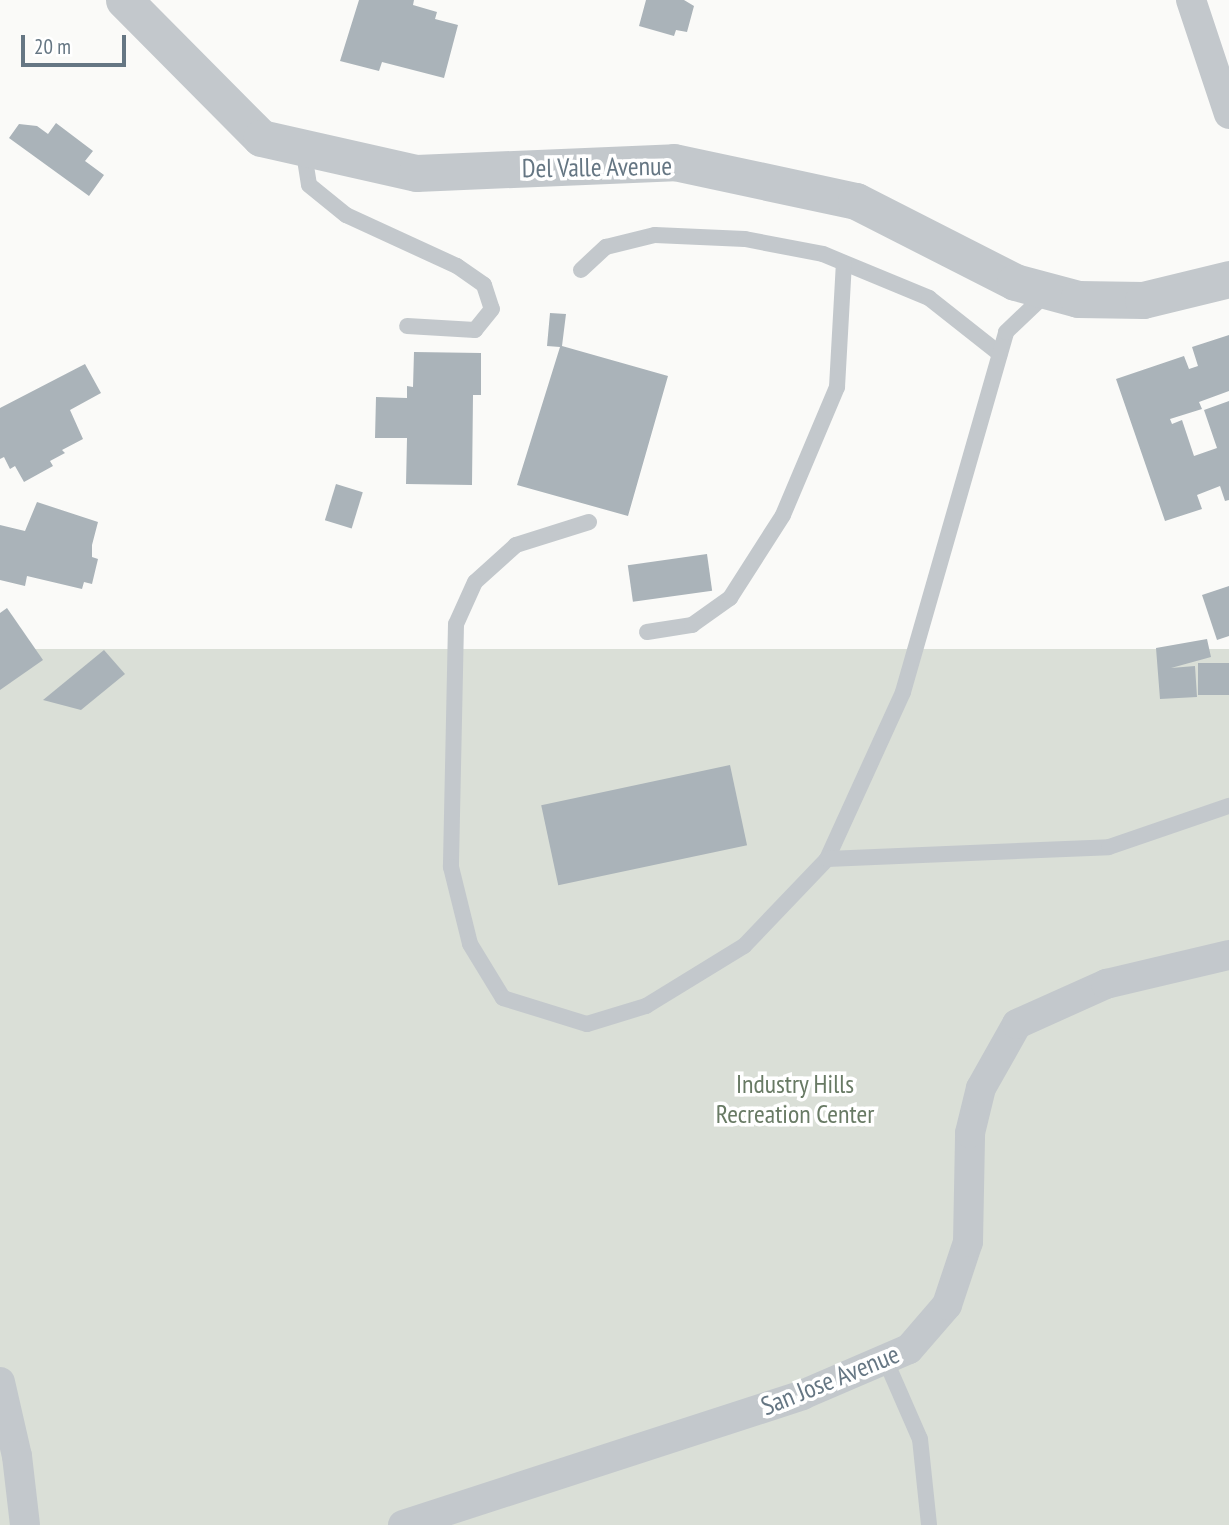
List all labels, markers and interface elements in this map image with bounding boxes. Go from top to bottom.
scale bar [24,21,130,65]
text: 20 m [34,33,71,60]
street label: Del Valle Avenue [521,150,673,184]
park label: Industry Hills Recreation Center [716,1068,874,1130]
street label: San Jose Avenue [756,1338,904,1422]

